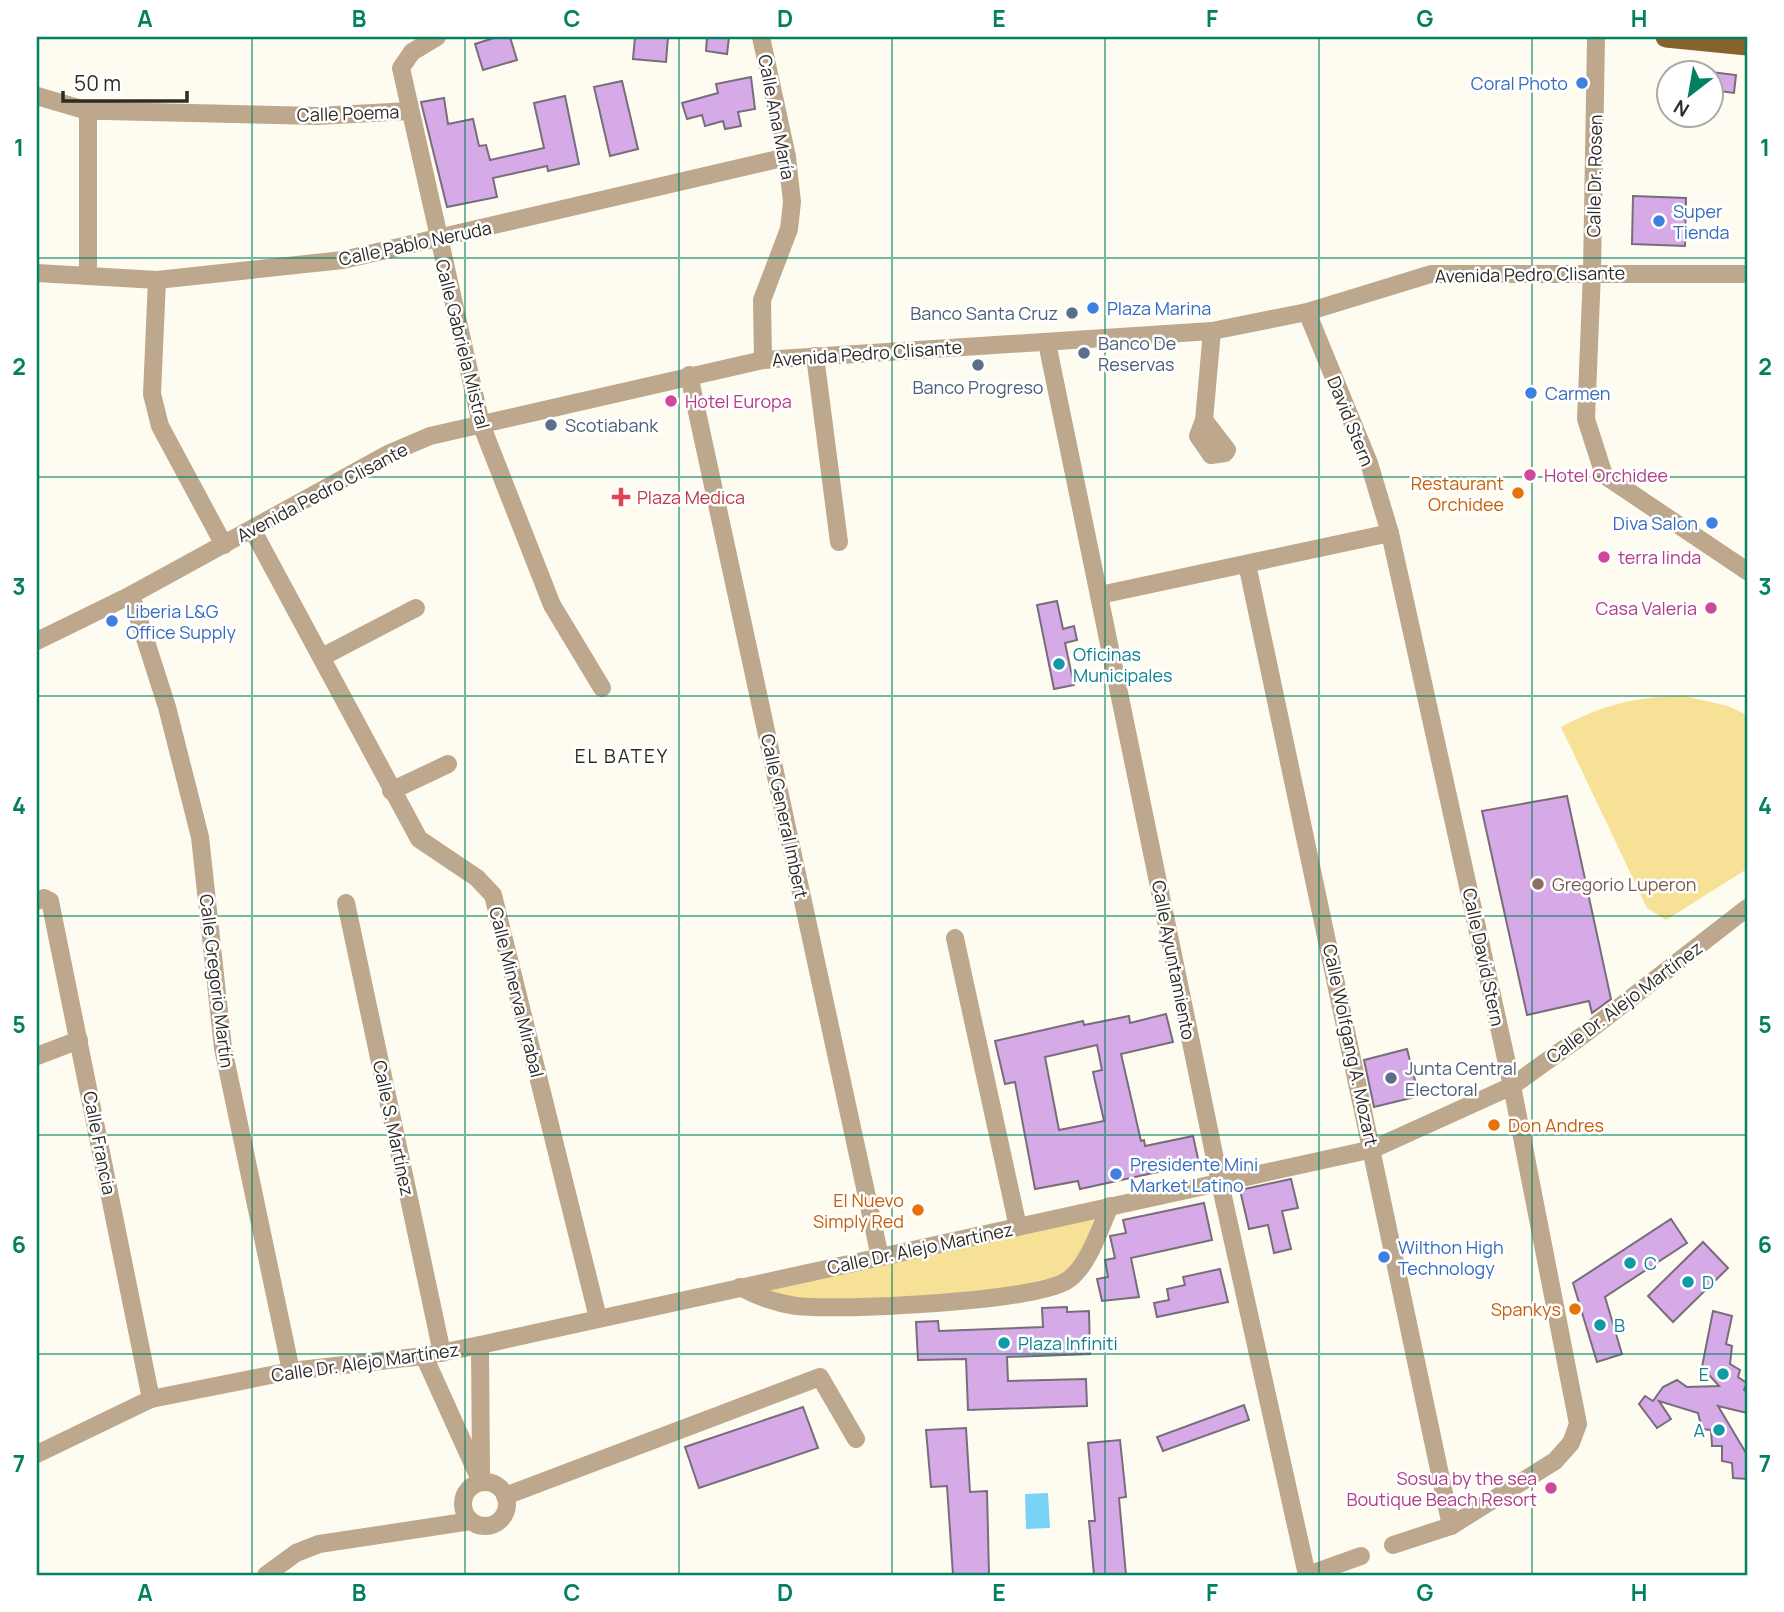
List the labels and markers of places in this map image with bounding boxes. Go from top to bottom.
place label: Coral Photo [1471,71,1568,95]
marker: Coral Photo [1574,75,1590,91]
place label: Super Tienda [1673,199,1730,244]
marker: Super Tienda [1651,213,1667,229]
place label: Plaza Marina [1107,296,1211,320]
marker: Plaza Marina [1085,300,1101,316]
place label: Banco Santa Cruz [910,301,1058,325]
marker: Banco Santa Cruz [1064,305,1080,321]
place label: Banco De Reservas [1098,331,1176,376]
marker: Banco De Reservas [1076,345,1092,361]
marker: Banco Progreso [970,357,986,373]
place label: Banco Progreso [912,375,1044,399]
place label: Carmen [1545,381,1611,405]
marker: Carmen [1523,385,1539,401]
place label: Hotel Europa [685,389,792,413]
marker: Hotel Europa [663,393,679,409]
place label: Scotiabank [565,413,659,437]
marker: Scotiabank [543,417,559,433]
place label: Hotel Orchidee [1544,463,1668,487]
marker: Hotel Orchidee [1522,467,1538,483]
place label: Restaurant Orchidee [1411,471,1504,516]
place label: Plaza Medica [637,485,745,509]
marker: Restaurant Orchidee [1510,485,1526,501]
marker: Plaza Medica [611,487,631,507]
place label: Diva Salon [1613,511,1698,535]
marker: Diva Salon [1704,515,1720,531]
place label: terra linda [1618,545,1701,569]
marker: terra linda [1596,549,1612,565]
place label: Casa Valeria [1596,596,1697,620]
place label: Liberia L&G Office Supply [126,599,237,644]
marker: Casa Valeria [1703,600,1719,616]
marker: Liberia L&G Office Supply [104,613,120,629]
place label: Oficinas Municipales [1073,642,1172,687]
marker: Oficinas Municipales [1051,656,1067,672]
place label: Gregorio Luperon [1552,872,1696,896]
marker: Gregorio Luperon [1530,876,1546,892]
place label: Junta Central Electoral [1405,1056,1517,1101]
marker: Junta Central Electoral [1383,1070,1399,1086]
place label: Don Andres [1508,1113,1604,1137]
marker: Don Andres [1486,1117,1502,1133]
place label: Presidente Mini Market Latino [1130,1152,1258,1197]
marker: Presidente Mini Market Latino [1108,1166,1124,1182]
place label: El Nuevo Simply Red [813,1188,904,1233]
marker: El Nuevo Simply Red [910,1202,926,1218]
place label: Wilthon High Technology [1398,1235,1504,1280]
marker: Wilthon High Technology [1376,1249,1392,1265]
place label: C [1644,1251,1657,1275]
marker: C [1622,1255,1638,1271]
place label: D [1702,1270,1714,1294]
marker: D [1680,1274,1696,1290]
place label: Spankys [1491,1297,1561,1321]
marker: Spankys [1567,1301,1583,1317]
place label: B [1614,1313,1625,1337]
marker: B [1592,1317,1608,1333]
place label: Plaza Infiniti [1018,1331,1118,1355]
marker: Plaza Infiniti [996,1335,1012,1351]
place label: E [1699,1362,1709,1386]
marker: E [1715,1366,1731,1382]
place label: A [1694,1418,1706,1442]
marker: A [1711,1422,1727,1438]
place label: Sosua by the sea Boutique Beach Resort [1346,1466,1537,1511]
marker: Sosua by the sea Boutique Beach Resort [1543,1480,1559,1496]

